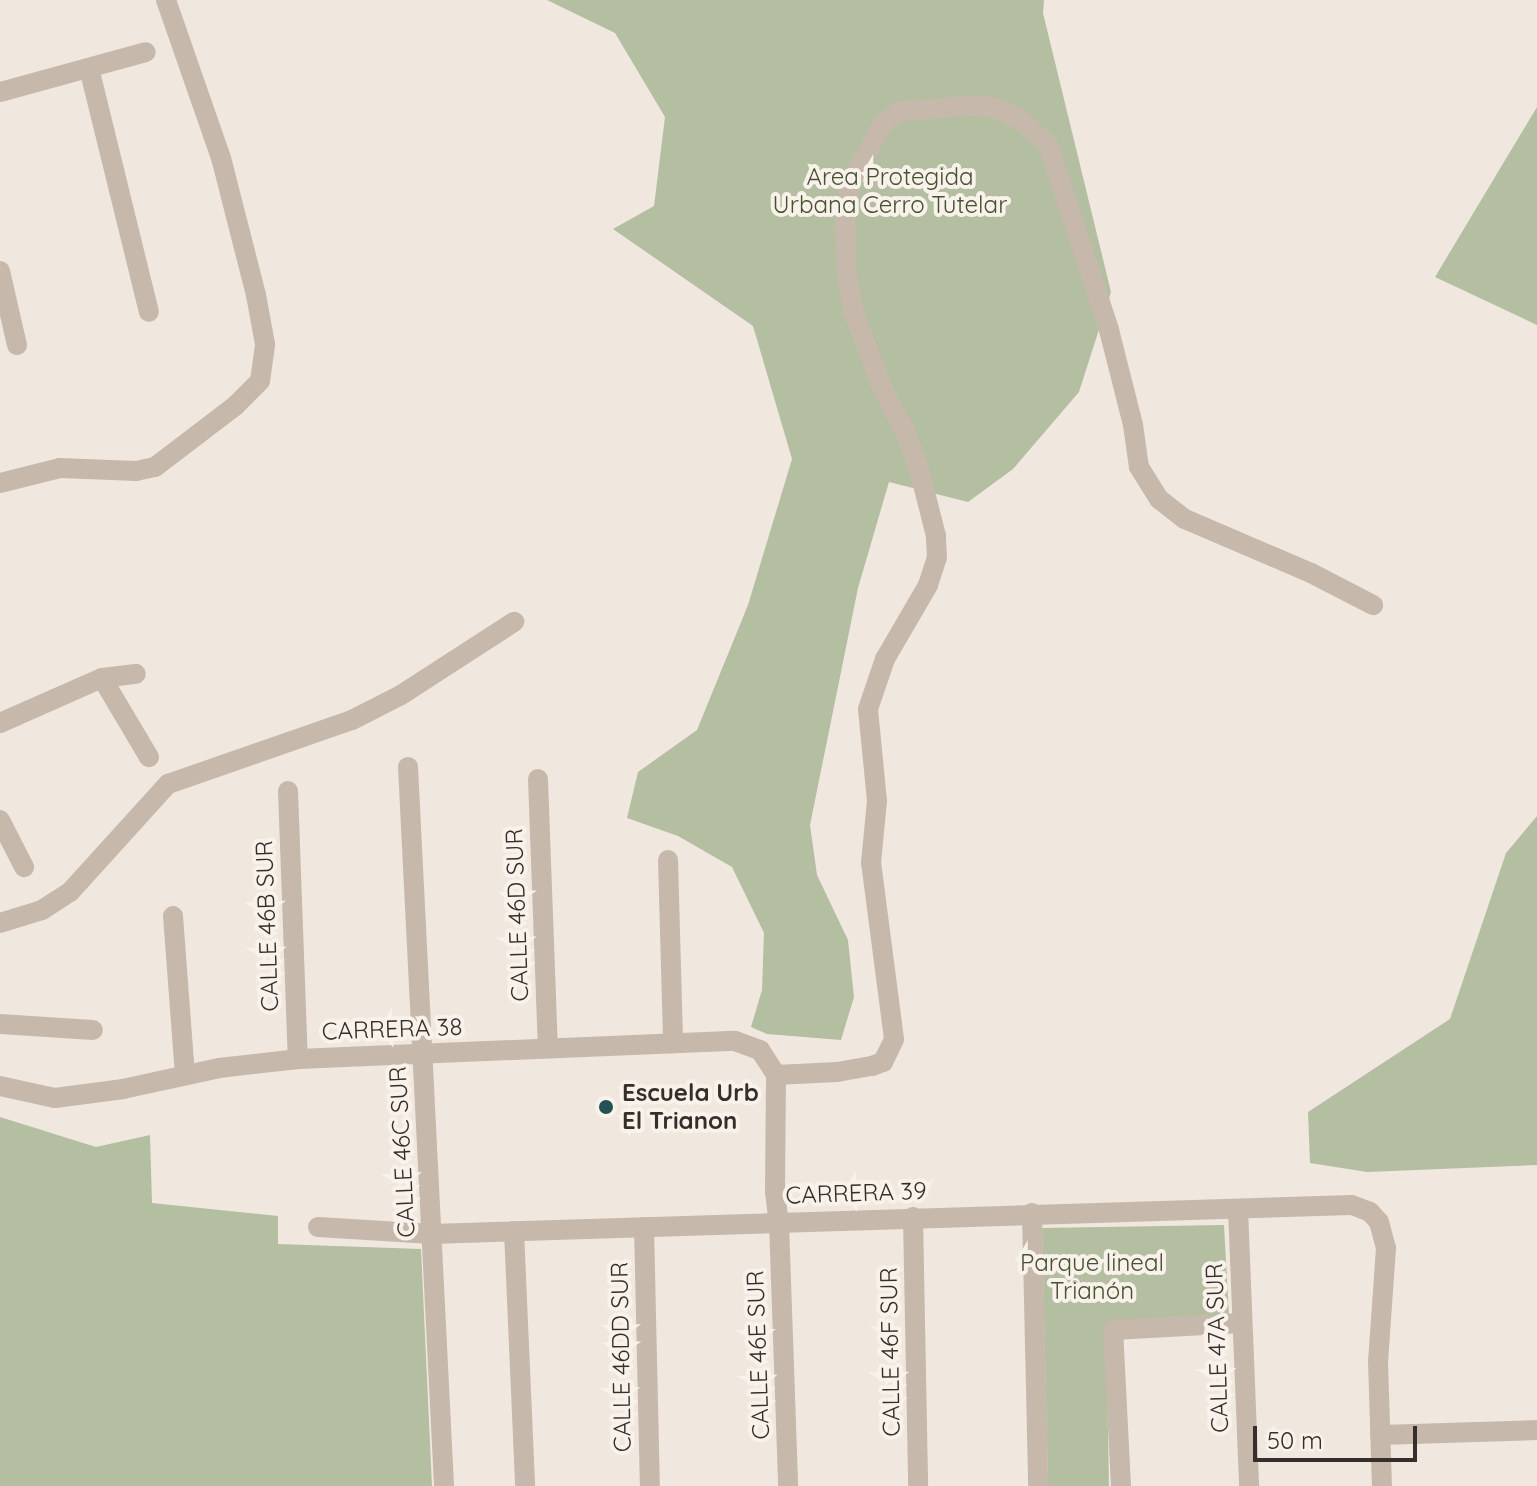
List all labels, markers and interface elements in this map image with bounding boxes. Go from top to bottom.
park label: Area Protegida Urbana Cerro Tutelar [773,163,1007,219]
street label: CALLE 46D SUR [500,828,534,1002]
street label: CALLE 46B SUR [250,840,284,1012]
street label: CARRERA 38 [321,1012,463,1046]
street label: CALLE 46C SUR [383,1066,421,1238]
place label: Escuela Urb El Trianon [622,1079,759,1135]
marker: Escuela Urb El Trianon [597,1098,615,1116]
street label: CARRERA 39 [785,1176,927,1210]
park label: Parque lineal Trianón [1020,1249,1164,1305]
street label: CALLE 46DD SUR [605,1262,637,1452]
street label: CALLE 47A SUR [1200,1263,1234,1433]
street label: CALLE 46F SUR [874,1267,906,1437]
street label: CALLE 46E SUR [741,1270,775,1440]
scale bar [1257,1410,1421,1460]
text: 50 m [1267,1425,1323,1455]

